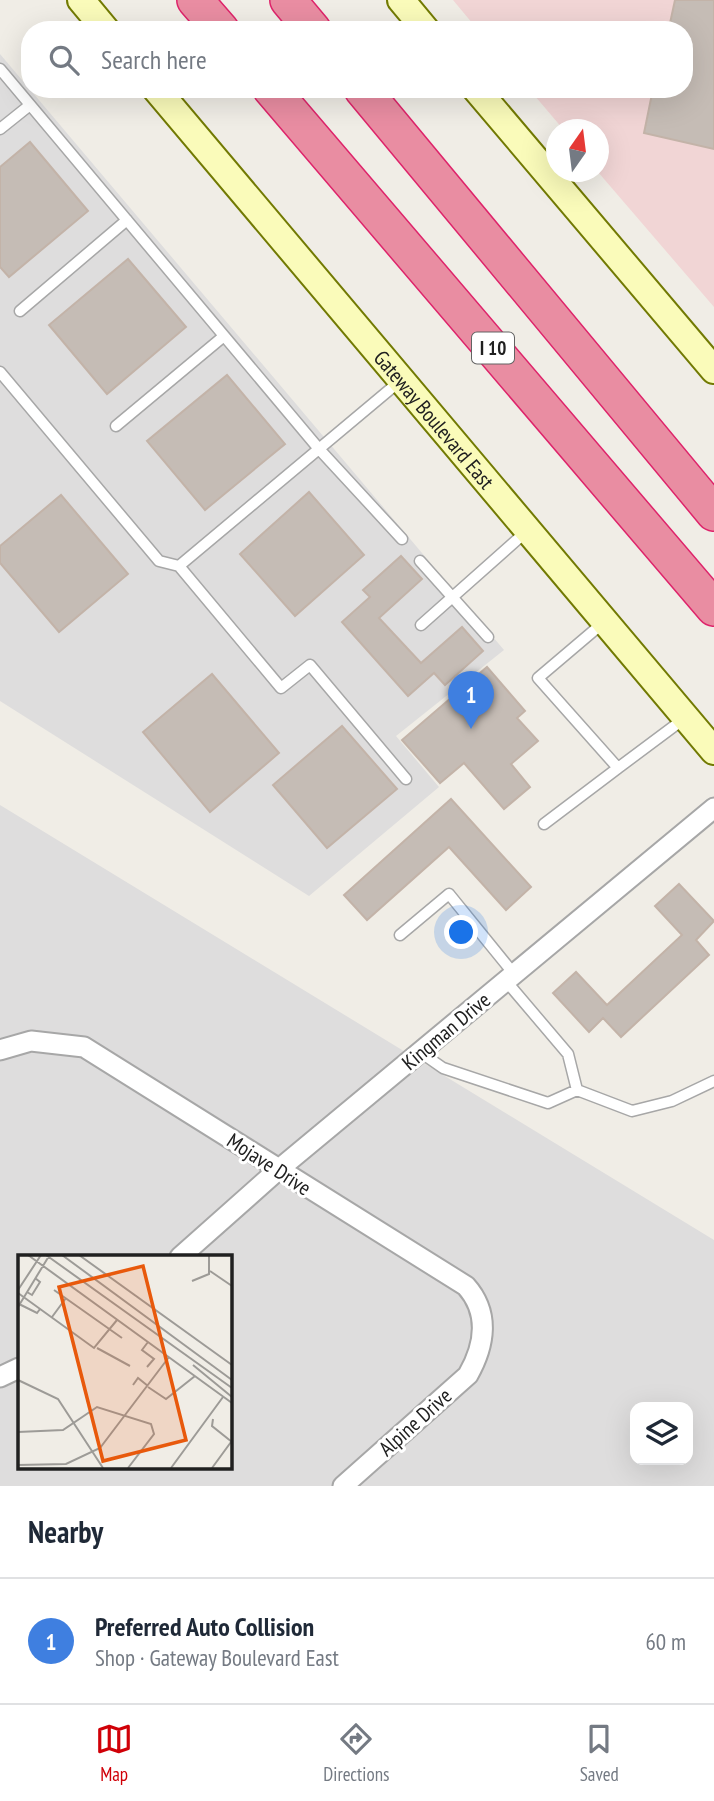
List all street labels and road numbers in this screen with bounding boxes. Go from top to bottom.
road number: I 10 [472,332,514,364]
street label: Gateway Boulevard East [368,344,501,494]
street label: Kingman Drive [396,986,496,1076]
street label: Mojave Drive [222,1127,316,1201]
street label: Alpine Drive [373,1382,457,1462]

